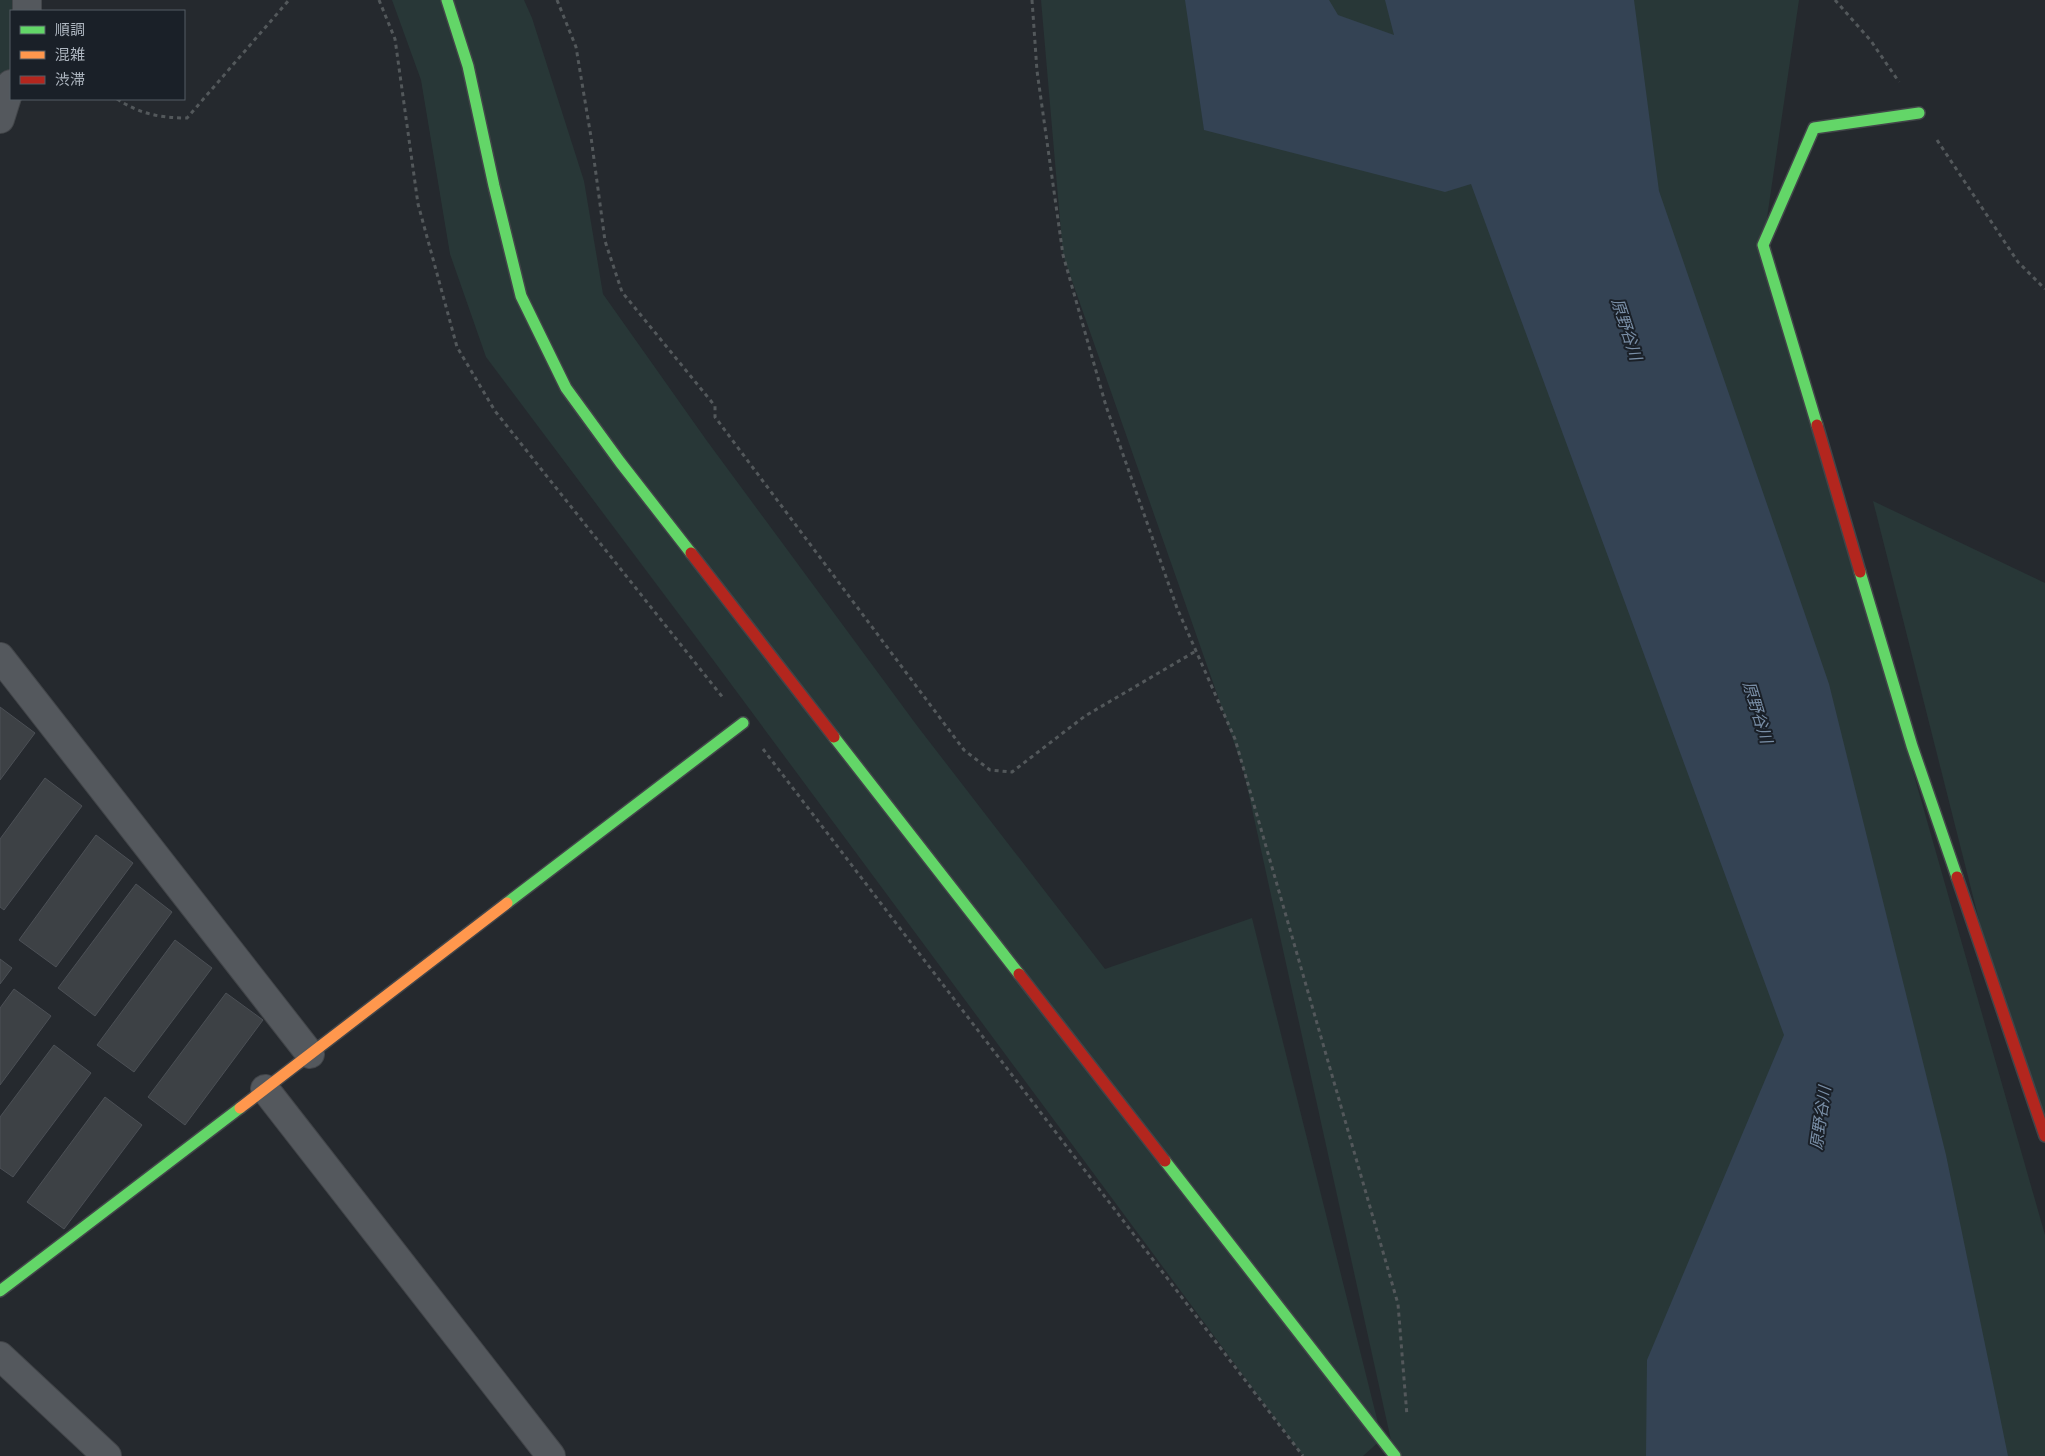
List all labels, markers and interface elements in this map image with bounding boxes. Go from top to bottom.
legend [10,10,185,100]
text: 順調 [55,21,85,39]
text: 混雑 [55,46,85,64]
text: 渋滞 [55,71,85,89]
water label: 原野谷川 [1608,296,1646,364]
water label: 原野谷川 [1739,679,1777,747]
water label: 原野谷川 [1807,1083,1835,1151]

